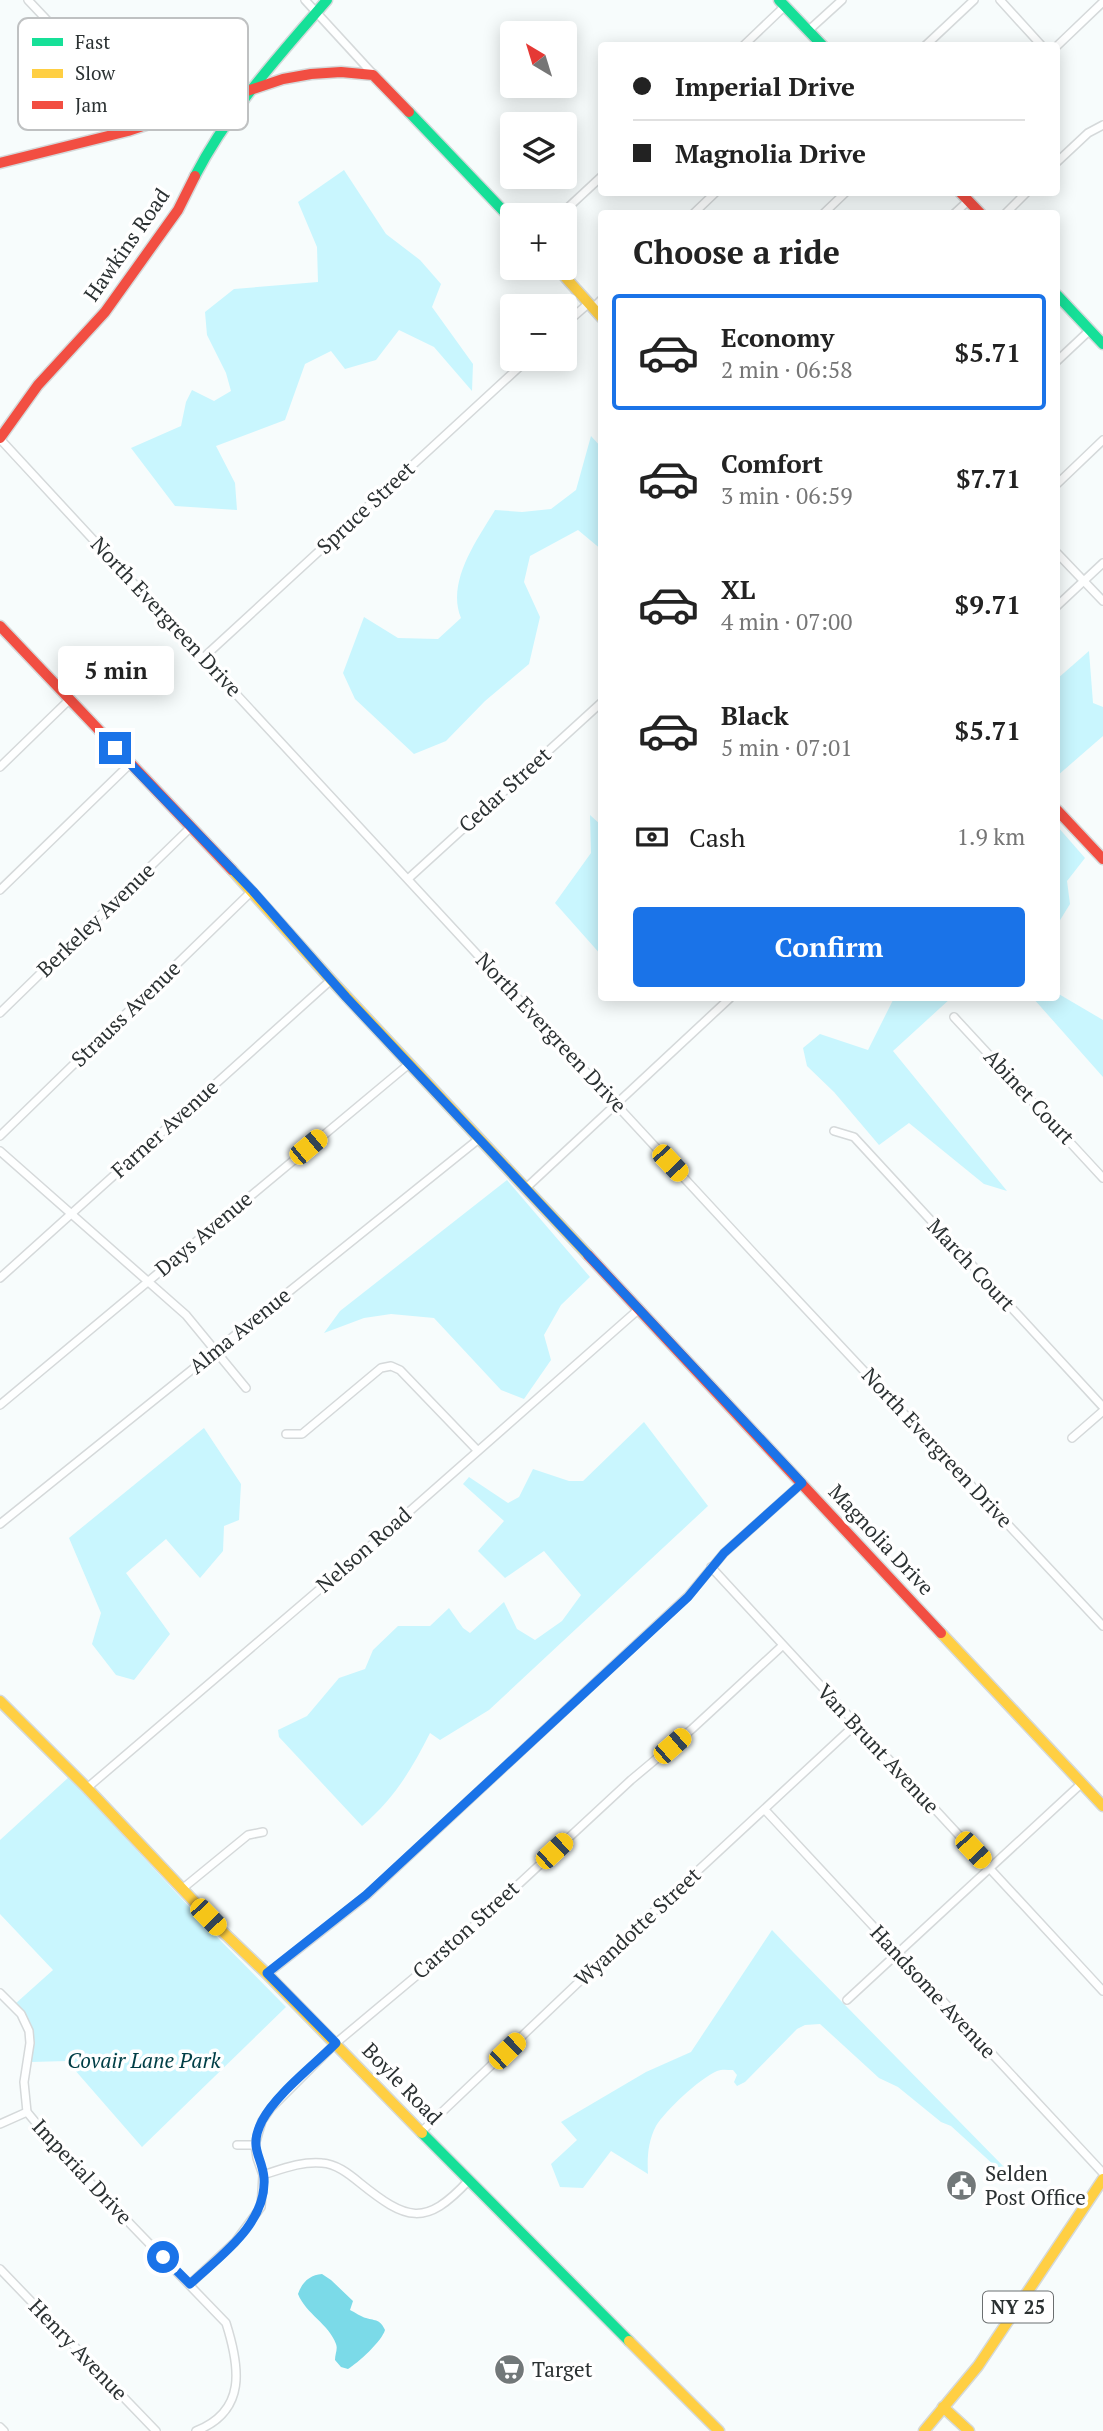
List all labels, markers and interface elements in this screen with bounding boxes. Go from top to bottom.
legend [18,18,248,130]
north arrow [500,21,578,98]
map controls [500,21,577,371]
text: Fast [75,29,110,54]
text: Slow [75,60,116,85]
text: Imperial Drive [675,69,855,103]
text: Jam [75,92,108,117]
button: layers [500,112,577,189]
text: Magnolia Drive [675,136,866,170]
street label: Hawkins Road [77,182,176,306]
button: + [500,203,577,280]
text: Choose a ride [633,231,840,273]
button: − [500,294,577,371]
text: Economy [721,320,834,354]
icon: car [637,321,700,384]
text: $5.71 [955,335,1021,369]
text: 2 min · 06:58 [721,354,853,385]
text: Comfort [721,446,823,480]
icon: car [637,447,700,510]
street label: Spruce Street [310,454,420,560]
text: $7.71 [956,461,1021,495]
text: 3 min · 06:59 [721,480,853,511]
street label: North Evergreen Drive [85,530,248,702]
text: XL [721,572,755,606]
icon: car [637,573,700,636]
text: $9.71 [955,587,1021,621]
text: 4 min · 07:00 [721,606,853,637]
callout: 5 min [57,646,173,696]
text: 5 min [85,655,147,686]
text: Black [721,698,789,732]
icon: car [637,699,700,762]
text: $5.71 [955,713,1021,747]
route end [99,732,131,764]
text: 5 min · 07:01 [721,732,853,763]
street label: Cedar Street [452,740,557,838]
icon: cash [633,818,671,856]
text: Cash [689,820,745,854]
text: 1.9 km [957,821,1025,852]
street label: Berkeley Avenue [30,856,160,983]
button: Confirm [633,907,1025,987]
street label: North Evergreen Drive [470,946,633,1118]
street label: Strauss Avenue [65,954,186,1072]
street label: Abinet Court [978,1043,1081,1150]
street label: Farner Avenue [105,1073,224,1184]
car [286,1125,331,1169]
car [648,1140,693,1186]
street label: Days Avenue [149,1184,258,1282]
street label: March Court [922,1212,1022,1317]
street label: Alma Avenue [183,1281,296,1380]
street label: North Evergreen Drive [856,1361,1019,1533]
street label: Magnolia Drive [823,1478,941,1601]
street label: Nelson Road [310,1500,417,1598]
street label: Van Brunt Avenue [811,1677,946,1819]
car [650,1724,695,1768]
car [951,1827,996,1873]
car [532,1829,577,1873]
street label: Wyandotte Street [568,1860,706,1992]
street label: Carston Street [406,1874,525,1985]
car [186,1895,231,1939]
street label: Handsome Avenue [865,1919,1003,2064]
car [485,2029,530,2073]
street label: Boyle Road [357,2036,449,2131]
park label: Covair Lane Park [67,2046,222,2074]
street label: Imperial Drive [27,2113,139,2230]
place label: Selden Post Office [985,2159,1086,2211]
public building icon: Selden Post Office [945,2169,979,2203]
route start [147,2241,179,2273]
road number: NY 25 [983,2292,1053,2322]
street label: Henry Avenue [23,2293,134,2406]
supermarket icon: Target [492,2353,526,2387]
place label: Target [532,2355,593,2383]

